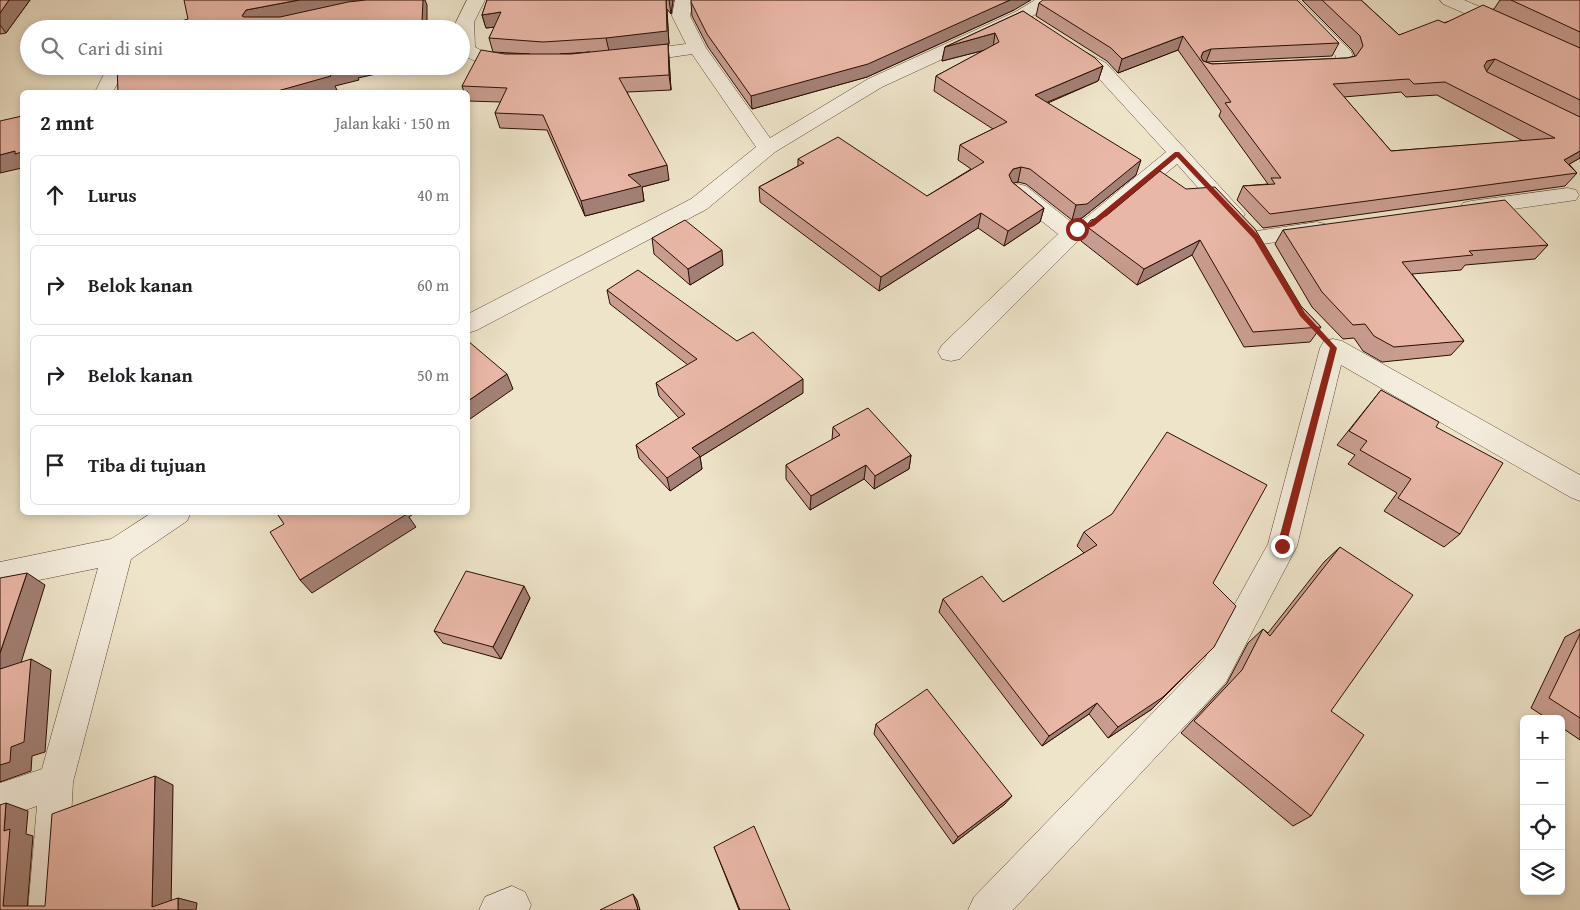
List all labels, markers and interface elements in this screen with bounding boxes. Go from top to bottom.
search box [20,20,470,75]
icon: search [38,34,66,62]
text: Cari di sini [78,34,163,62]
text: 2 mnt [40,107,94,138]
text: Jalan kaki · 150 m [335,111,450,135]
icon: ahead [41,181,69,209]
text: Lurus [88,181,137,209]
text: 40 m [417,183,449,207]
route start [1066,218,1089,241]
icon: right [41,271,69,299]
text: Belok kanan [88,271,193,299]
text: 60 m [417,273,449,297]
icon: right [41,361,69,389]
text: Belok kanan [88,361,193,389]
text: 50 m [417,363,449,387]
icon: arrive [41,451,69,479]
text: Tiba di tujuan [88,451,206,479]
route end [1271,535,1294,558]
map controls [1520,715,1565,895]
button: + [1520,715,1565,760]
button: − [1520,760,1565,805]
button: locate [1520,805,1565,850]
button: layers [1520,850,1565,895]

